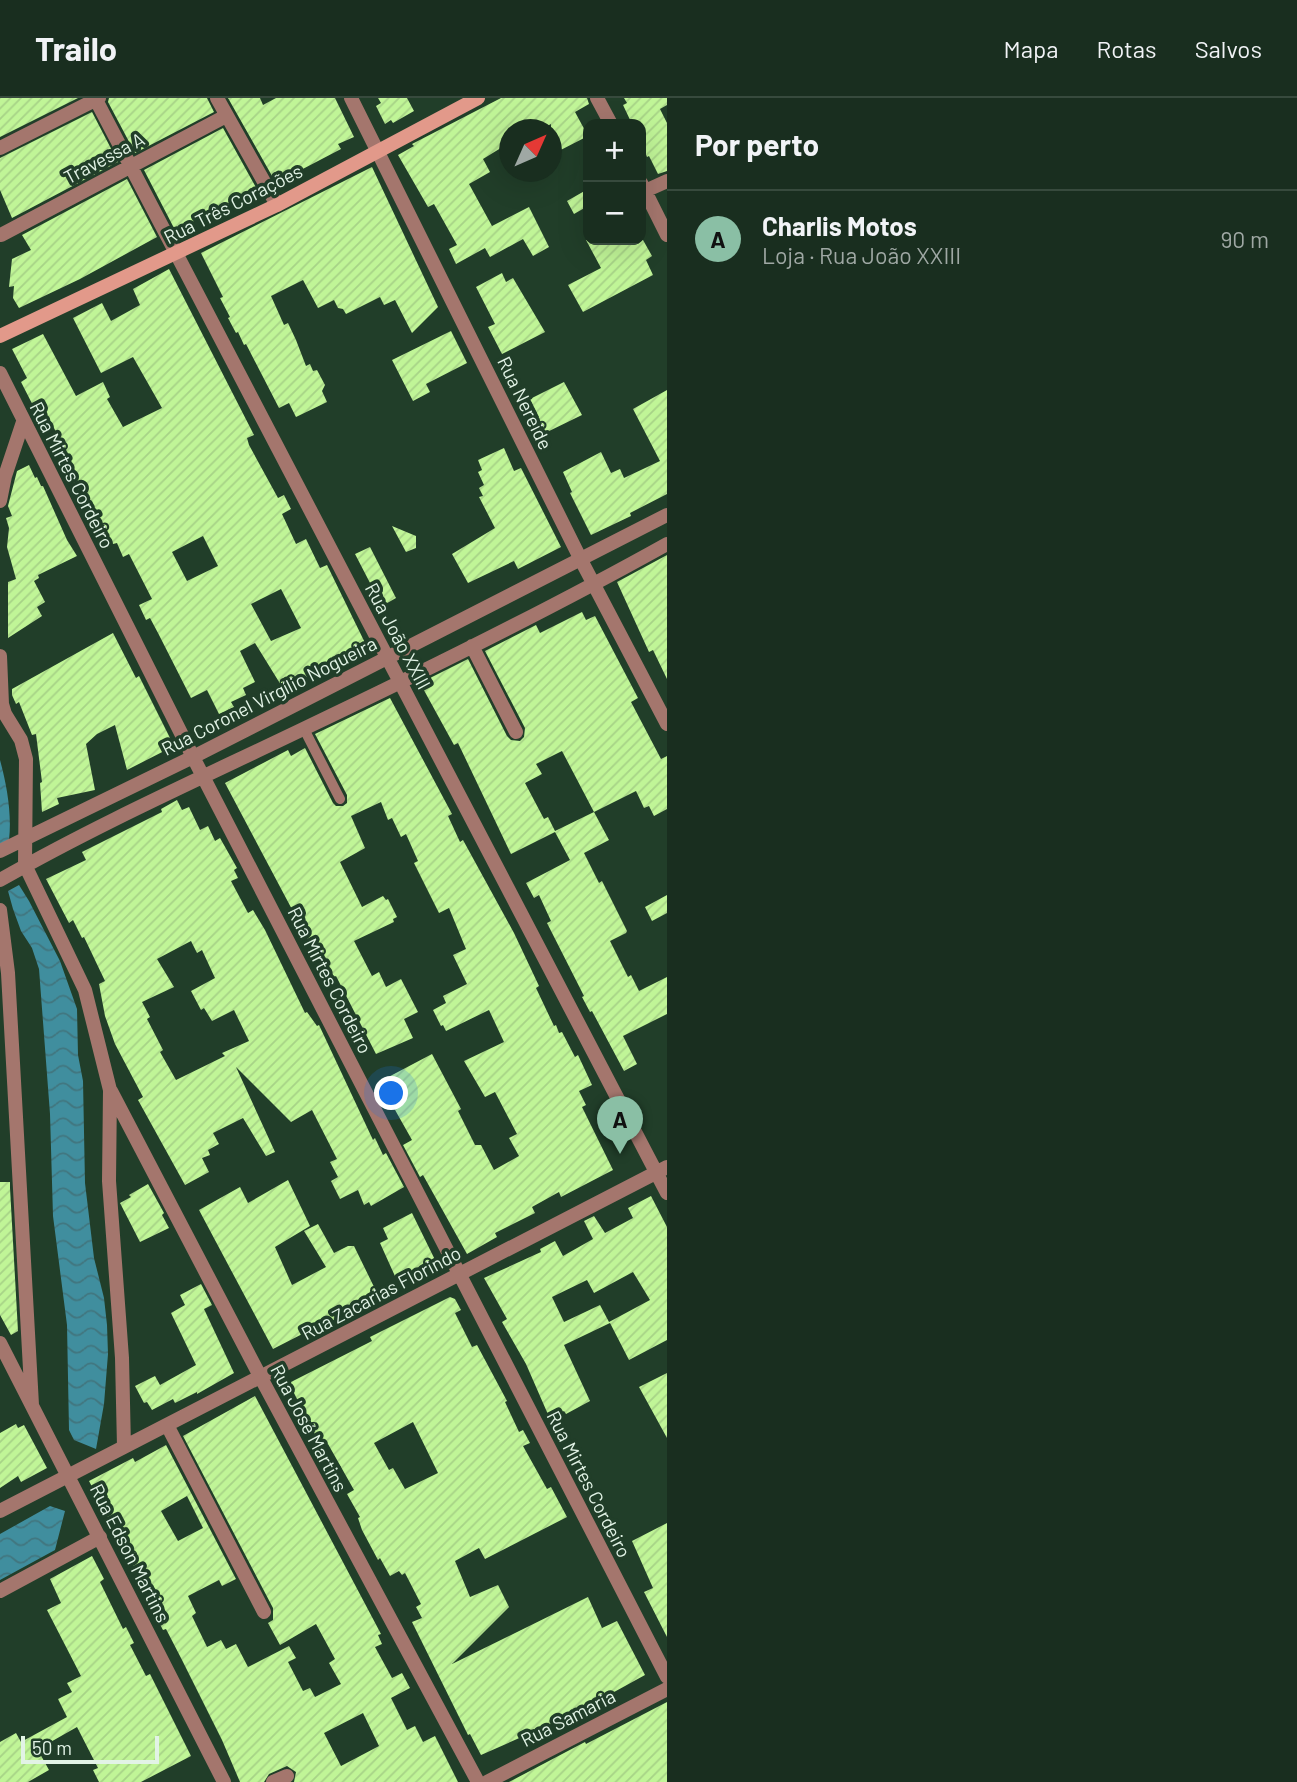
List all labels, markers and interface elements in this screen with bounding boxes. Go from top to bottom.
text: Trailo [35,28,117,68]
text: Mapa [1004,34,1059,63]
text: Rotas [1097,34,1157,63]
text: Salvos [1195,34,1262,63]
north arrow [499,119,562,182]
map controls [583,119,646,245]
button: + [583,119,646,182]
text: Por perto [695,126,819,162]
street label: Travessa A [60,127,148,188]
street label: Rua Três Corações [160,159,306,248]
button: − [583,182,646,245]
text: Charlis Motos [762,210,917,241]
text: A [710,225,726,253]
text: 90 m [1220,225,1269,253]
text: Loja · Rua João XXIII [762,241,961,269]
street label: Rua Nereide [493,353,558,453]
street label: Rua Mirtes Cordeiro [26,398,119,552]
street label: Rua João XXIII [361,578,436,693]
street label: Rua Coronel Virgílio Nogueira [157,631,380,760]
street label: Rua Mirtes Cordeiro [284,903,377,1057]
your location [374,1076,408,1110]
pin: A [597,1096,643,1154]
street label: Rua Zacarias Florindo [297,1241,465,1344]
street label: Rua José Martins [266,1360,353,1496]
street label: Rua Mirtes Cordeiro [543,1407,636,1561]
street label: Rua Edson Martins [86,1480,175,1626]
street label: Rua Samaria [517,1684,619,1751]
scale bar [21,1733,159,1765]
text: 50 m [32,1736,72,1759]

